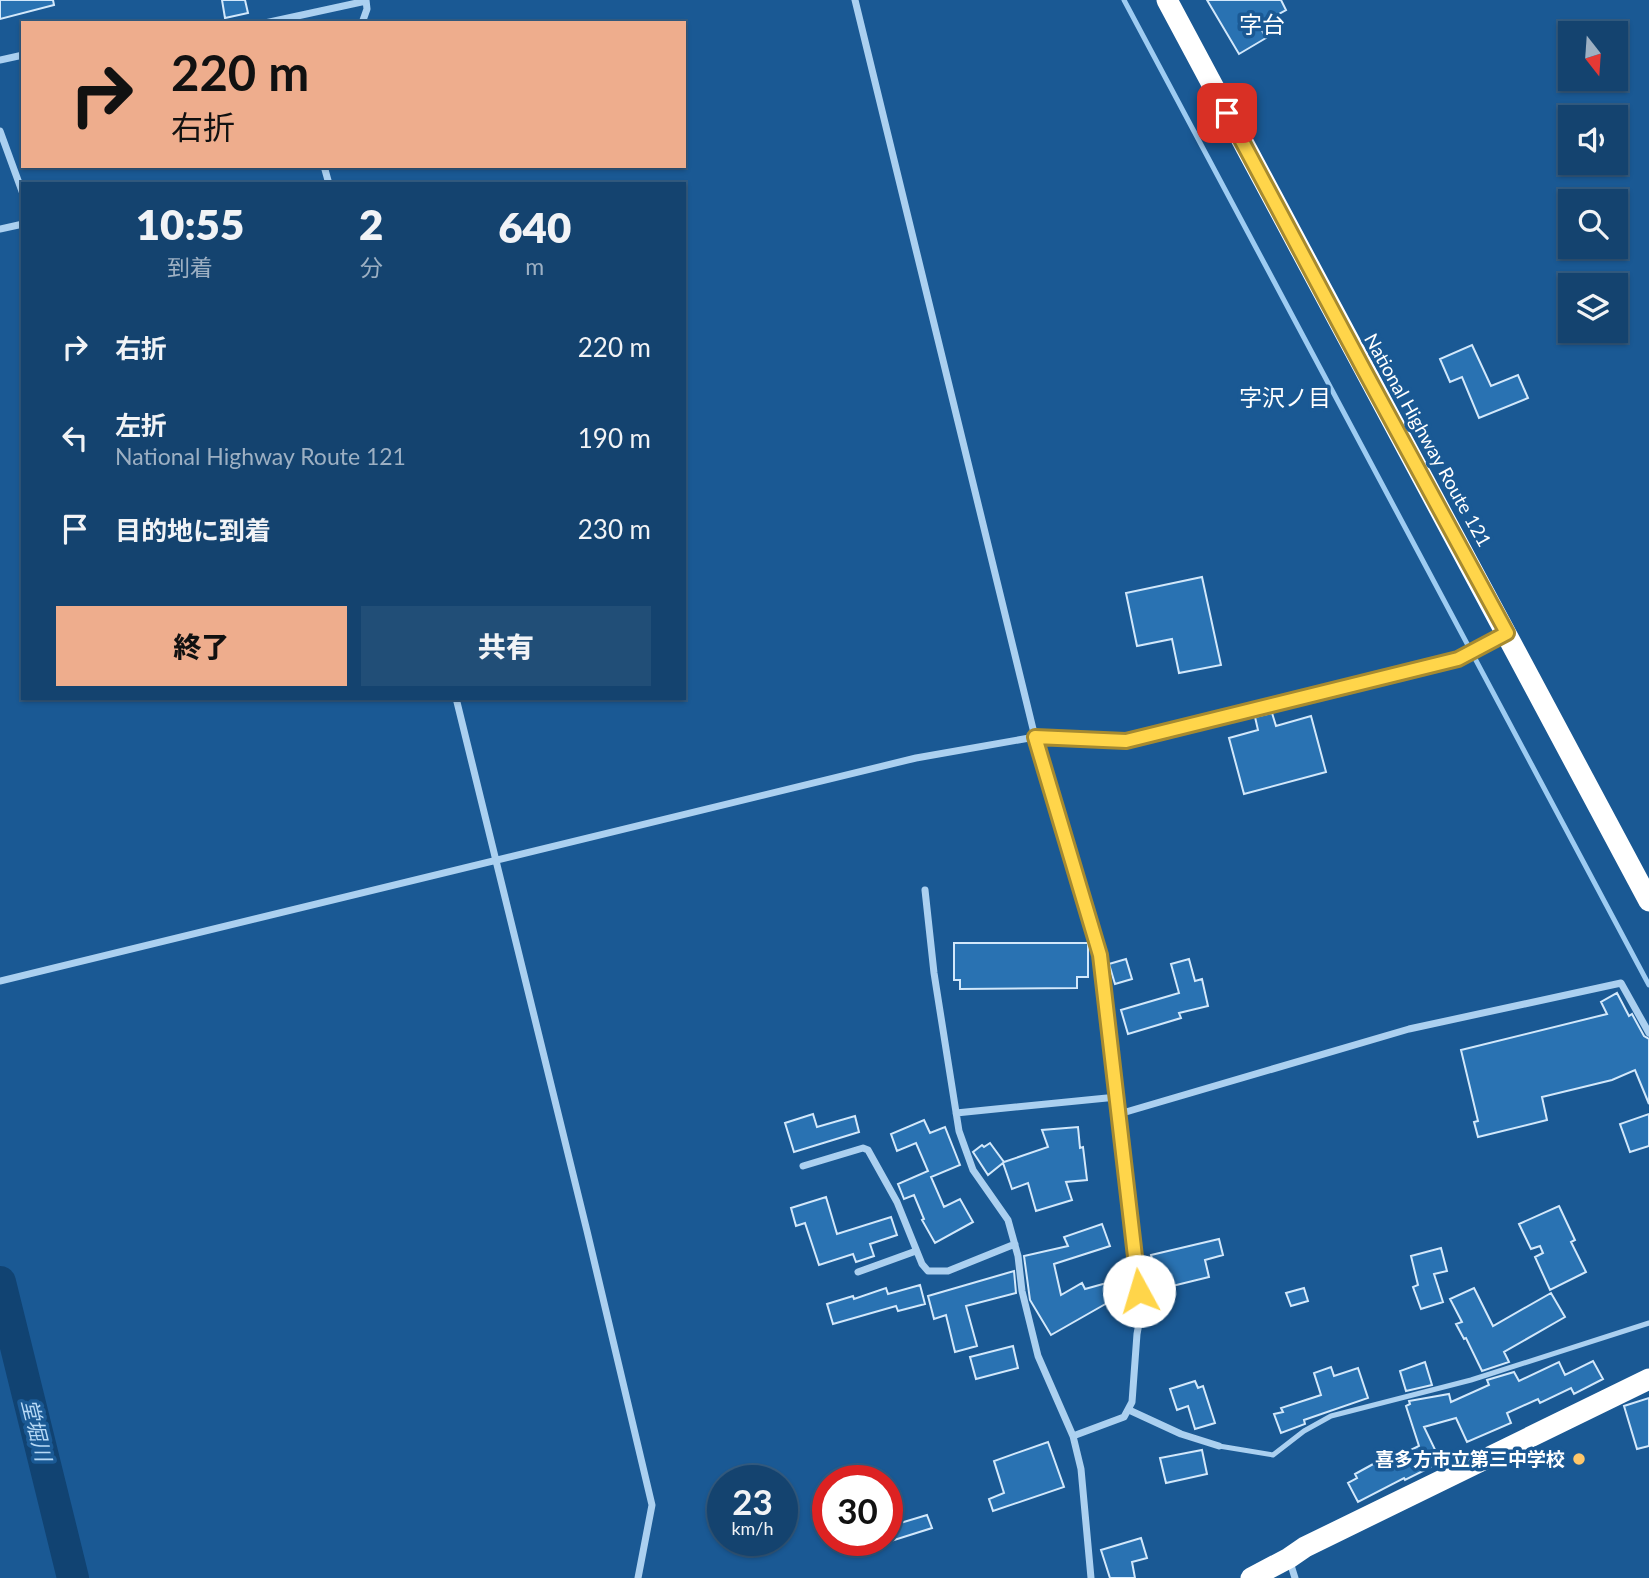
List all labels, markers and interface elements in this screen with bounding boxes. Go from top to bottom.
district label: 字台 [1239,10,1285,38]
north arrow [1558,21,1628,91]
map controls [1558,21,1628,343]
text: 220 m [171,43,309,101]
icon: right [56,49,147,140]
pin [1197,83,1257,143]
icon: arrive [1208,94,1246,132]
button: sound [1558,105,1628,175]
text: 右折 [171,107,235,146]
button: search [1558,189,1628,259]
text: 10:55 [136,199,244,249]
text: 2 [359,199,383,249]
text: 640 [498,202,571,252]
text: m [525,252,544,280]
text: 到着 [167,253,213,281]
text: 分 [360,253,383,281]
button: layers [1558,273,1628,343]
icon: right [56,328,94,366]
street label: National Highway Route 121 [1360,329,1497,550]
text: 220 m [578,331,651,363]
text: 右折 [115,332,167,364]
district label: 字沢ノ目 [1239,383,1331,411]
text: 左折 [115,409,167,441]
icon: left [56,419,94,457]
text: 190 m [578,422,651,454]
text: National Highway Route 121 [115,442,406,470]
icon: arrive [56,510,94,548]
text: 230 m [578,513,651,545]
text: 目的地に到着 [115,514,271,546]
button: 終了 [56,606,347,686]
button: 共有 [361,606,651,686]
position arrow [1102,1254,1176,1328]
water label: 堂堀川 [18,1396,58,1465]
place label: 喜多方市立第三中学校 [1375,1447,1565,1470]
marker: 喜多方市立第三中学校 [1571,1451,1587,1467]
speed limit sign: 30 [812,1465,903,1556]
text: 23 [732,1480,773,1522]
text: km/h [731,1517,774,1539]

